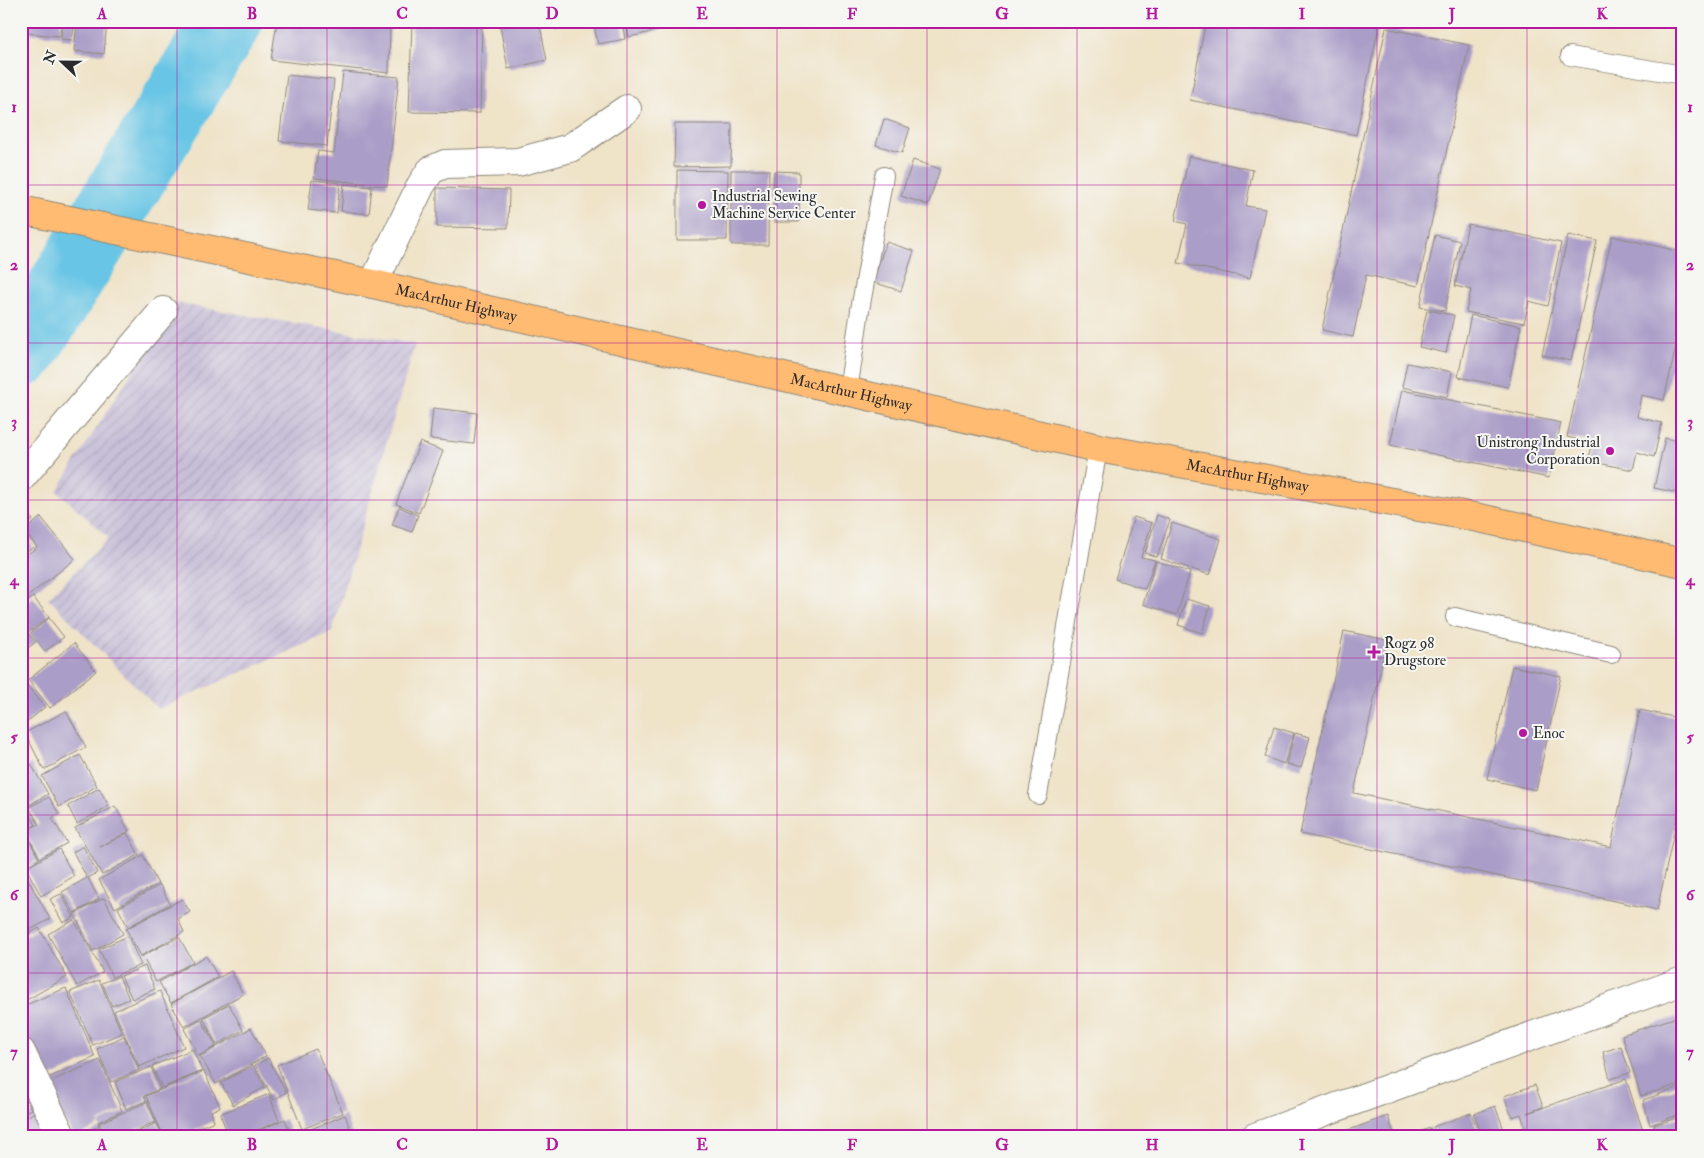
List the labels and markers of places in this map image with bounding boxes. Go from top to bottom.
place label: Industrial Sewing Machine Service Center [712,187,856,223]
marker: Industrial Sewing Machine Service Center [696,199,708,211]
place label: Unistrong Industrial Corporation [1477,433,1600,470]
marker: Unistrong Industrial Corporation [1604,445,1616,457]
place label: Rogz 98 Drugstore [1384,634,1446,670]
marker: Rogz 98 Drugstore [1368,646,1380,658]
place label: Enoc [1533,724,1565,743]
marker: Enoc [1517,727,1529,739]

